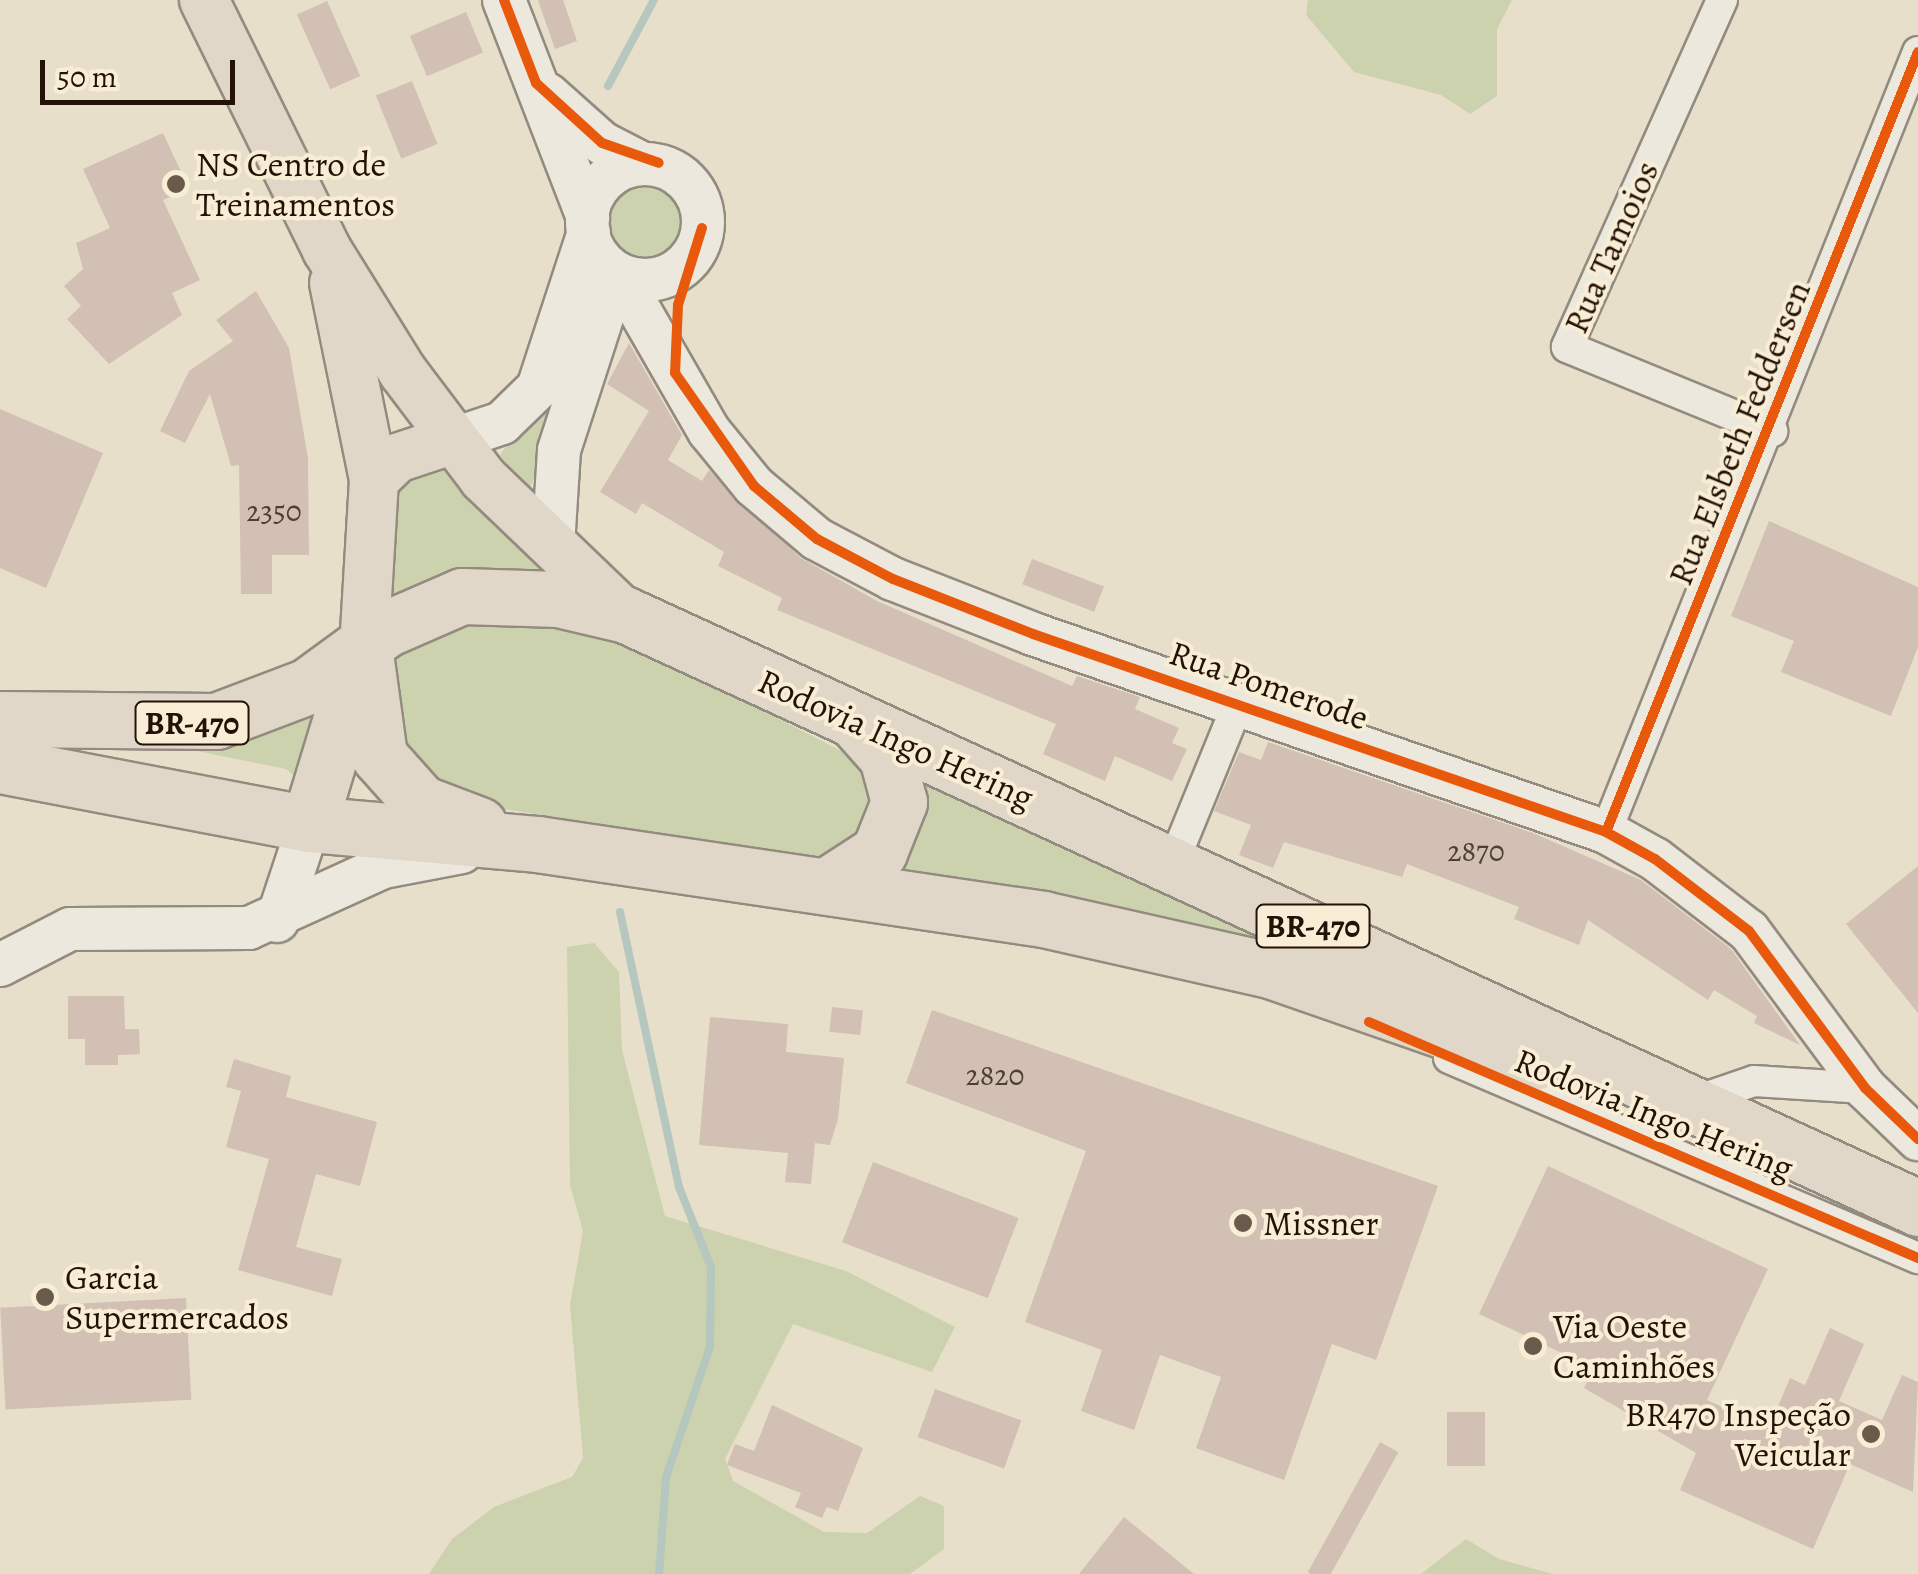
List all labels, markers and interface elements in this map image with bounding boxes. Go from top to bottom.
scale bar [45,40,240,102]
text: 50 m [57,57,117,97]
place label: NS Centro de Treinamentos [196,143,395,225]
street label: Rua Tamoios [1554,154,1668,340]
marker: NS Centro de Treinamentos [165,173,187,195]
street label: Rua Elsbeth Feddersen [1659,275,1819,591]
house number: 2350 [246,493,302,529]
street label: Rua Pomerode [1164,631,1374,739]
street label: Rodovia Ingo Hering [752,659,1040,819]
road number: BR-470 [134,696,250,750]
house number: 2870 [1447,833,1505,869]
road number: BR-470 [1256,899,1370,953]
street label: Rodovia Ingo Hering [1509,1039,1799,1189]
house number: 2820 [965,1057,1025,1093]
place label: Missner [1263,1202,1379,1244]
marker: Missner [1232,1212,1254,1234]
place label: Garcia Supermercados [65,1256,289,1338]
marker: Garcia Supermercados [34,1286,56,1308]
place label: Via Oeste Caminhões [1553,1305,1715,1387]
marker: Via Oeste Caminhões [1522,1335,1544,1357]
place label: BR470 Inspeção Veicular [1625,1393,1851,1475]
marker: BR470 Inspeção Veicular [1860,1423,1882,1445]

